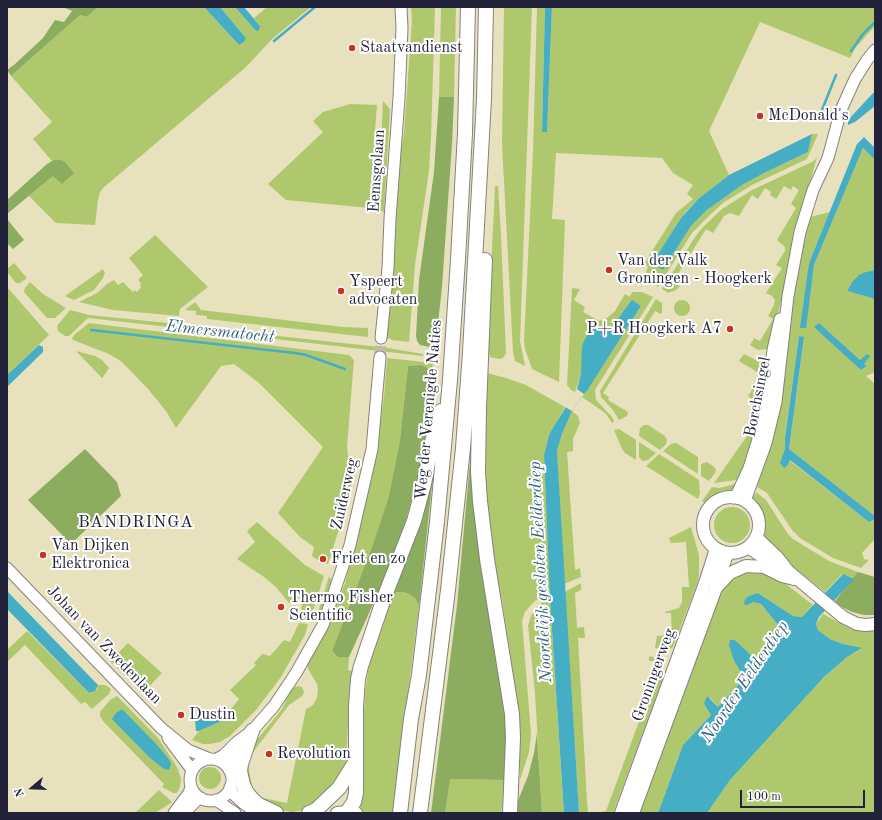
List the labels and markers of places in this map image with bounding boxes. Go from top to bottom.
place label: Staatvandienst [360,38,463,58]
marker: Staatvandienst [347,43,357,53]
place label: McDonald's [768,106,849,126]
marker: McDonald's [755,111,765,121]
place label: Van der Valk Groningen - Hoogkerk [617,251,772,289]
marker: Van der Valk Groningen - Hoogkerk [604,265,614,275]
place label: Yspeert advocaten [349,272,417,310]
marker: Yspeert advocaten [336,286,346,296]
place label: P+R Hoogkerk A7 [586,319,722,339]
marker: P+R Hoogkerk A7 [725,324,735,334]
place label: Van Dijken Elektronica [51,536,130,574]
place label: Friet en zo [331,549,406,569]
marker: Van Dijken Elektronica [38,550,48,560]
marker: Friet en zo [318,554,328,564]
place label: Thermo Fisher Scientific [289,588,393,626]
marker: Thermo Fisher Scientific [276,602,286,612]
place label: Dustin [189,705,236,725]
marker: Dustin [176,710,186,720]
place label: Revolution [277,744,351,764]
marker: Revolution [264,749,274,759]

